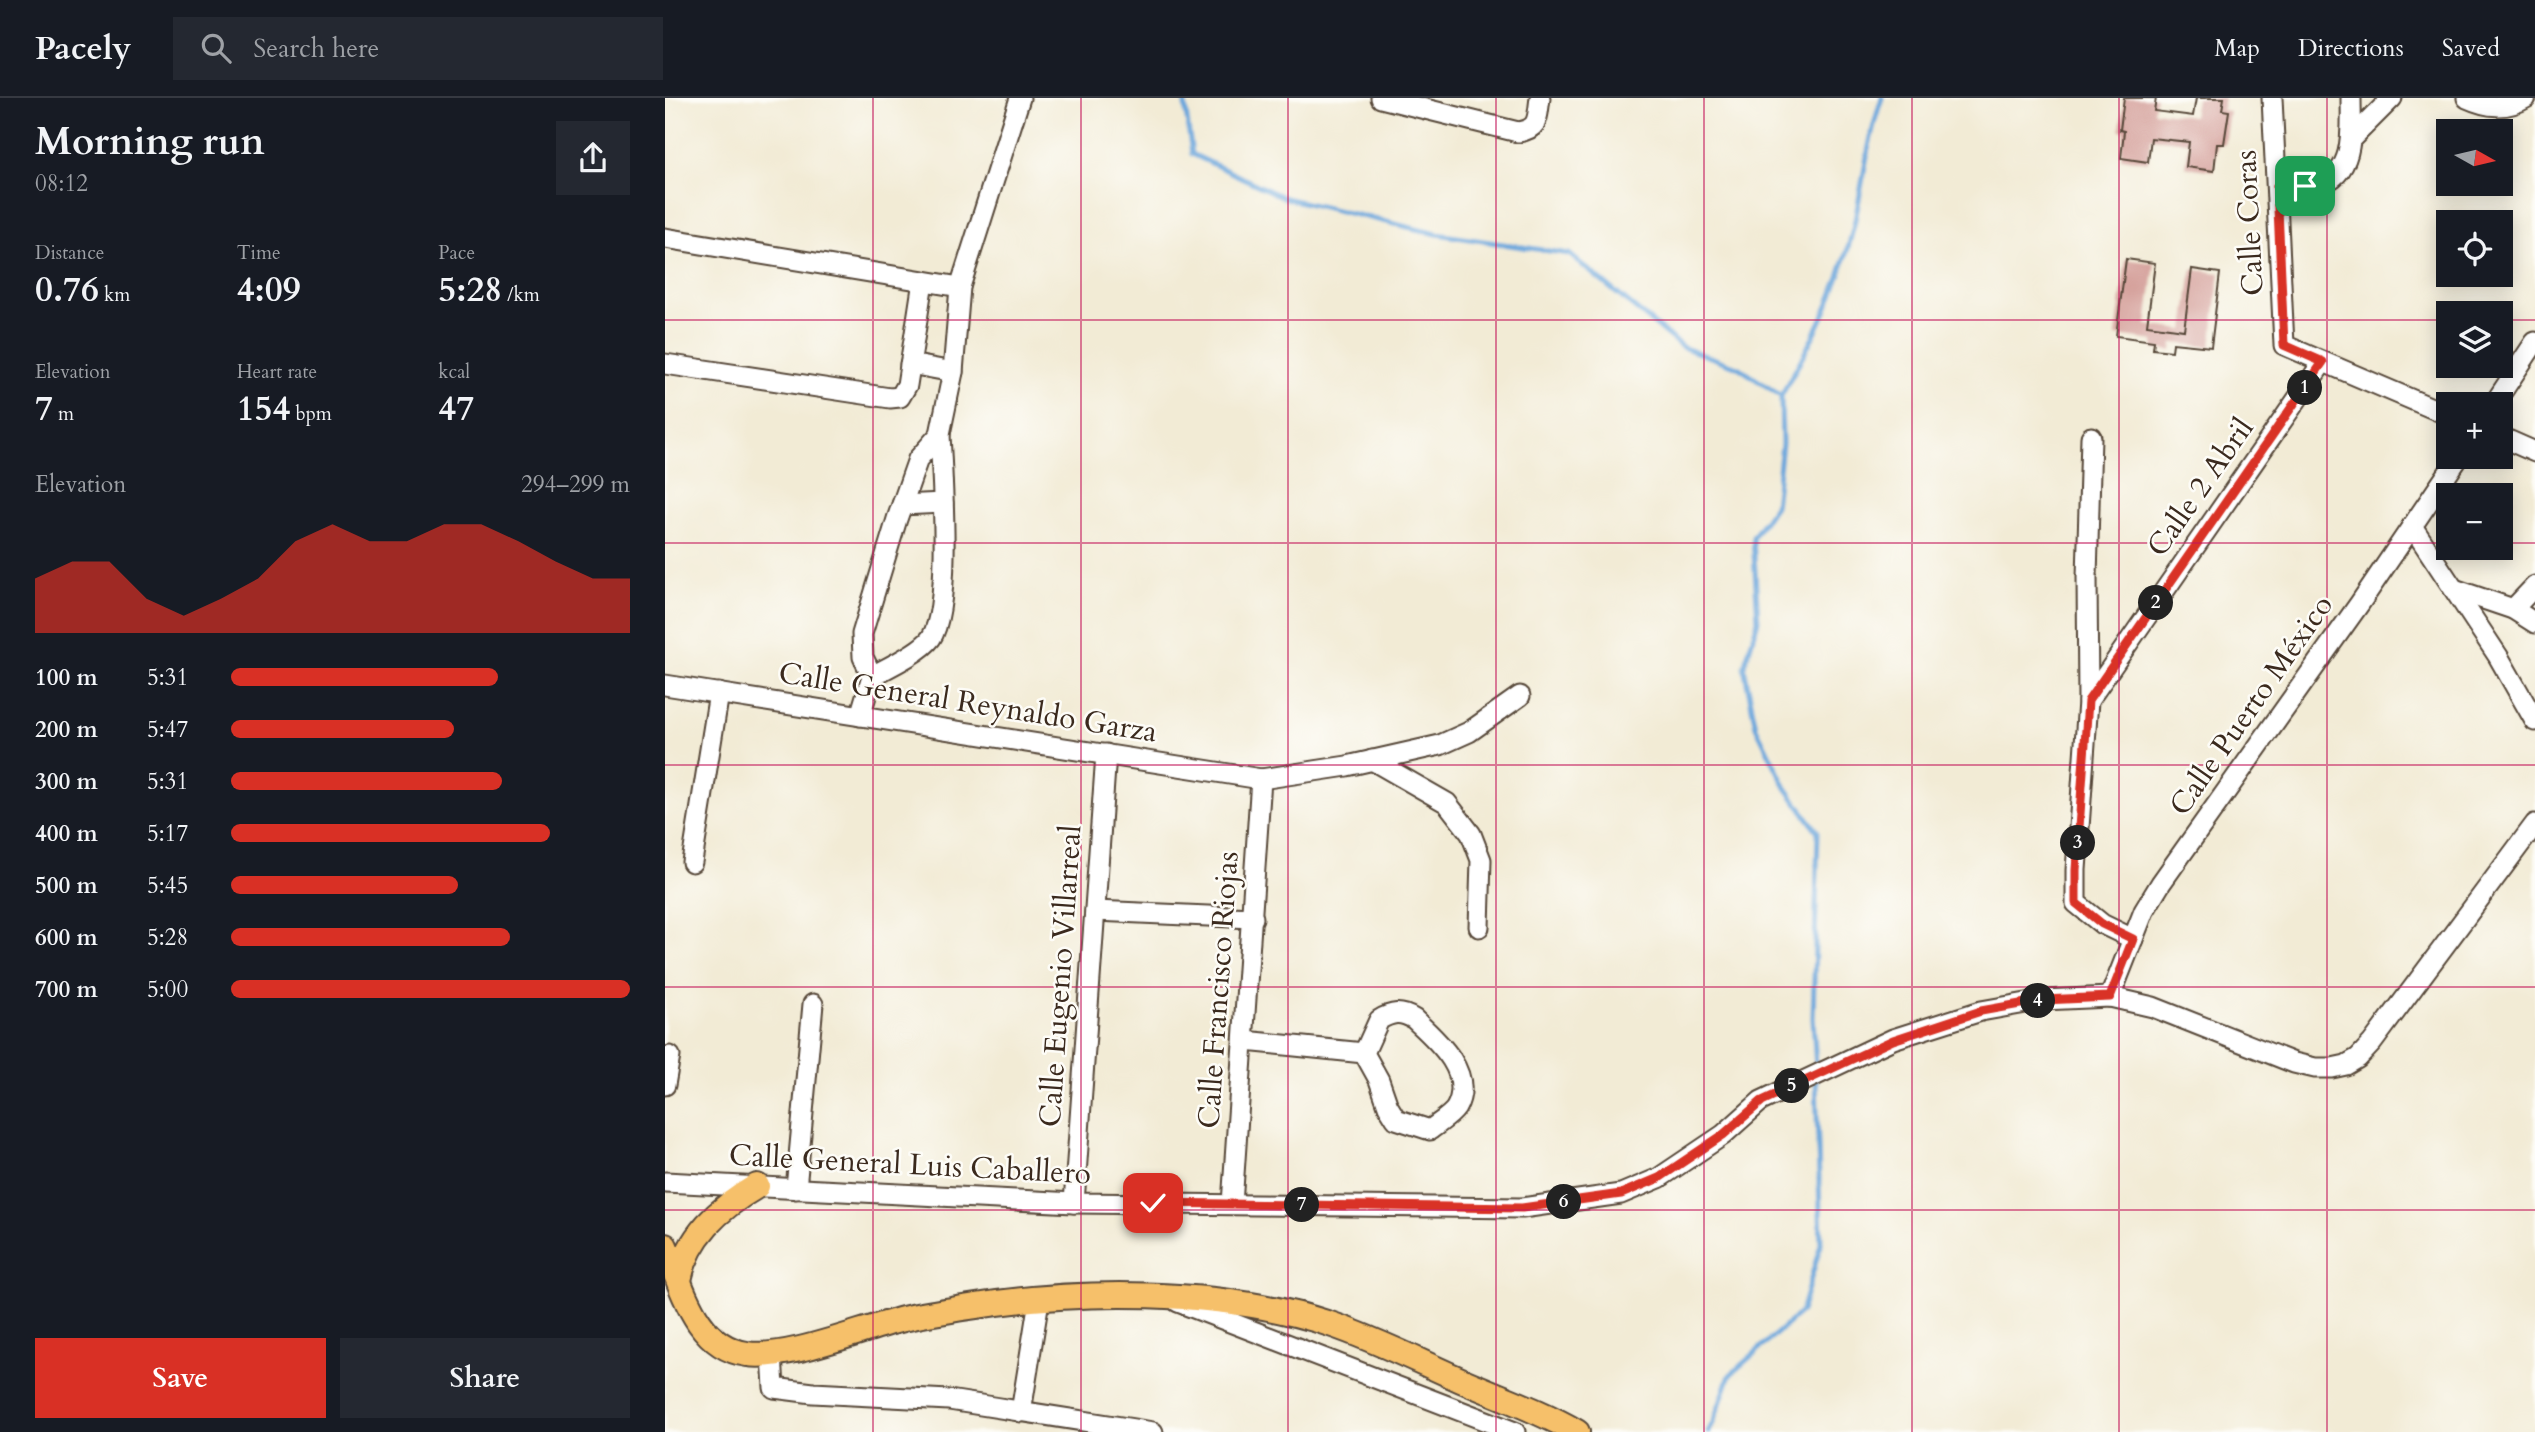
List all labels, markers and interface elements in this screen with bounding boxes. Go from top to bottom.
search box [173,17,663,80]
text: Pacely [35,26,131,71]
icon: search [197,29,235,67]
text: Search here [253,31,379,66]
text: Map [2214,32,2260,65]
text: Directions [2298,32,2404,65]
text: Saved [2442,32,2500,65]
text: Morning run [35,116,265,168]
north arrow [2436,119,2513,196]
map controls [2436,119,2513,560]
button: share [556,121,630,195]
street label: Calle Coras [2225,149,2274,297]
pin [2275,156,2335,216]
icon: arrive [2286,167,2324,205]
text: 08:12 [35,168,88,199]
button: locate [2436,210,2513,287]
text: Distance [35,240,104,266]
text: Time [237,240,281,266]
text: Pace [438,240,475,266]
text: 0.76 [35,266,99,314]
text: 4:09 [237,266,301,314]
text: 5:28 [438,266,502,314]
text: km [99,282,130,308]
text: /km [502,282,540,308]
button: layers [2436,301,2513,378]
text: Elevation [35,359,110,385]
text: Heart rate [237,359,317,385]
text: kcal [438,359,470,385]
pin: 1 [2287,370,2323,406]
text: 1 [2300,374,2309,400]
text: 7 [35,385,53,433]
text: 154 [237,385,290,433]
text: 47 [438,385,474,433]
button: + [2436,392,2513,469]
text: m [53,401,74,427]
text: bpm [290,401,332,427]
street label: Calle 2 Abril [2138,409,2264,565]
text: Elevation [35,469,126,500]
text: 294–299 m [521,469,630,500]
button: − [2436,483,2513,560]
pin: 2 [2139,586,2173,620]
street label: Calle Puerto México [2160,587,2343,824]
text: 2 [2151,589,2160,615]
street label: Calle General Reynaldo Garza [776,652,1160,753]
text: 100 m [35,662,98,693]
text: 5:31 [147,662,188,693]
text: 200 m [35,714,98,745]
text: 5:47 [147,714,188,745]
text: 300 m [35,766,98,797]
text: 5:31 [147,766,188,797]
text: 400 m [35,818,98,849]
text: 5:17 [147,818,188,849]
street label: Calle Eugenio Villarreal [1029,823,1092,1129]
pin: 3 [2061,826,2095,860]
text: 3 [2073,829,2082,855]
street label: Calle Francisco Riojas [1188,850,1249,1130]
text: 500 m [35,870,98,901]
text: 5:45 [147,870,188,901]
text: 600 m [35,922,98,953]
text: 5:28 [147,922,188,953]
text: 700 m [35,974,98,1005]
text: 5:00 [147,974,188,1005]
pin: 4 [2021,984,2055,1018]
text: 4 [2033,987,2042,1013]
pin: 5 [1775,1068,1809,1104]
text: 5 [1787,1072,1796,1098]
street label: Calle General Luis Caballero [728,1135,1092,1194]
pin [1123,1173,1183,1233]
icon: check [1134,1184,1172,1222]
pin: 6 [1546,1184,1581,1220]
pin: 7 [1285,1188,1319,1222]
text: 6 [1559,1188,1568,1214]
text: 7 [1297,1191,1306,1217]
button: Save [35,1338,326,1418]
button: Share [340,1338,630,1418]

